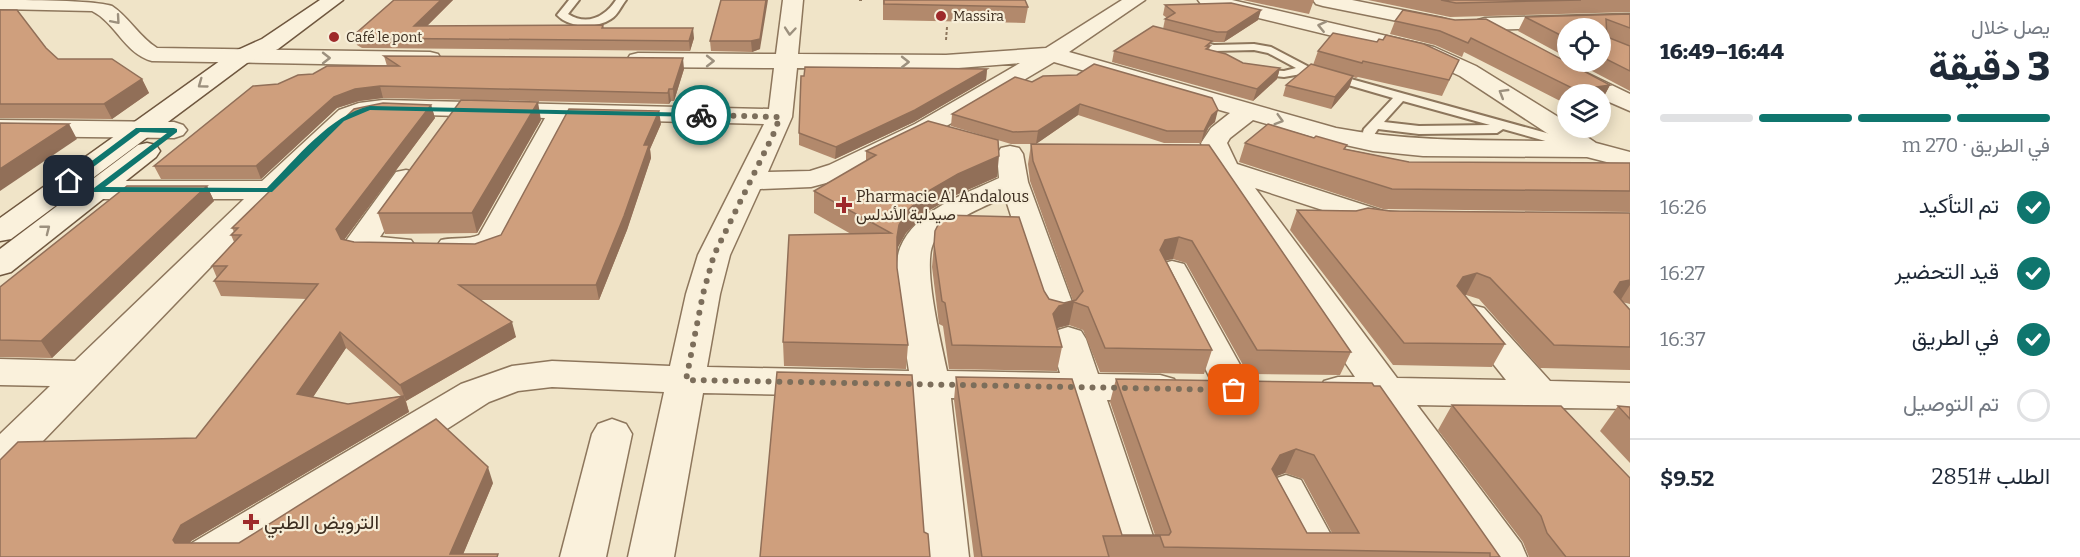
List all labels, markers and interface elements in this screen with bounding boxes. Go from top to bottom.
place label: Massira [953,8,1004,25]
marker: Massira [934,9,948,23]
one-way arrow [109,13,120,24]
text: يصل خلال [1971,15,2050,39]
map controls [1557,18,1611,138]
button: locate [1557,18,1611,72]
one-way arrow [1317,21,1327,34]
one-way arrow [784,26,797,35]
place label: Café le pont [346,29,422,46]
marker: Café le pont [327,30,341,44]
text: 16:44–16:49 [1660,38,1784,65]
text: 3 دقيقة [1928,44,2050,90]
one-way arrow [321,52,330,64]
one-way arrow [705,55,714,67]
one-way arrow [900,55,909,68]
one-way arrow [198,77,209,88]
button: layers [1557,84,1611,138]
courier [671,85,731,145]
one-way arrow [1499,88,1509,100]
icon: bike [685,99,718,132]
one-way arrow [1273,113,1284,125]
text: في الطريق · 270 m [1902,133,2050,157]
pin [43,155,94,206]
icon: home [52,164,85,197]
place label: Pharmacie Al Andalous صيدلية الأندلس [856,187,1029,225]
icon: check [2017,191,2050,224]
text: تم التأكيد [1919,192,1999,219]
text: 16:26 [1660,195,1707,219]
marker: Pharmacie Al Andalous صيدلية الأندلس [837,198,851,212]
one-way arrow [39,226,50,237]
icon: check [2017,257,2050,290]
text: قيد التحضير [1894,258,1999,285]
text: 16:27 [1660,261,1705,285]
icon: check [2017,323,2050,356]
text: في الطريق [1912,324,1999,351]
text: 16:37 [1660,327,1706,351]
pin [1208,364,1259,415]
icon: bag [1217,373,1250,406]
text: تم التوصيل [1903,390,1999,417]
text: الطلب #2851 [1932,463,2050,490]
text: $9.52 [1660,465,1714,492]
place label: الترويض الطبي [264,510,379,539]
marker: الترويض الطبي [242,513,260,531]

